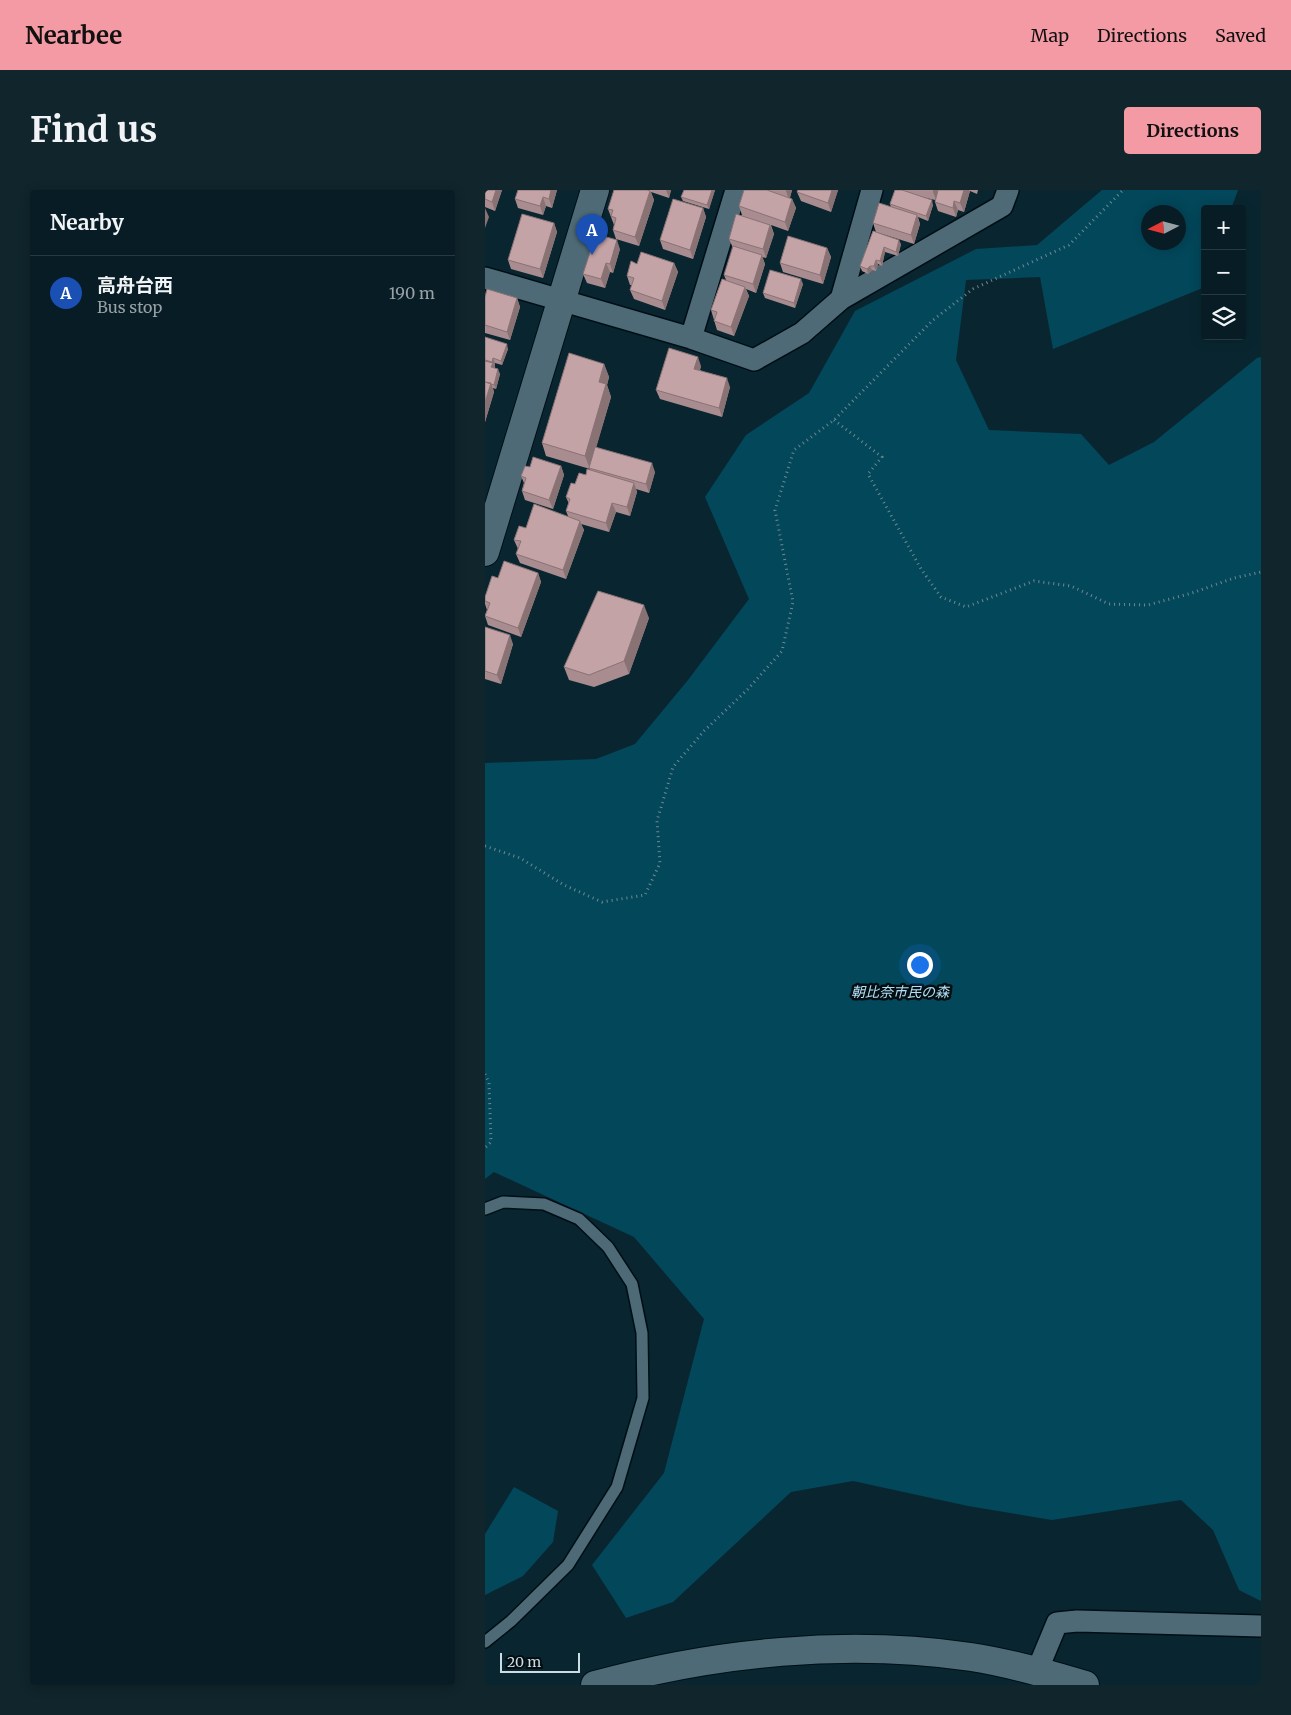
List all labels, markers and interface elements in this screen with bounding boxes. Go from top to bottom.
text: Nearbee [25,20,122,51]
text: Map [1031,24,1069,47]
text: Directions [1097,24,1187,47]
text: Saved [1215,24,1266,47]
button: Directions [1124,107,1261,154]
text: Find us [30,108,157,152]
north arrow [1141,205,1186,250]
map controls [1201,205,1246,340]
button: + [1201,205,1246,250]
text: Nearby [50,209,124,236]
pin: A [576,214,608,255]
button: − [1201,250,1246,295]
text: 高舟台西 [97,273,173,297]
text: A [60,283,72,303]
text: 190 m [389,283,435,303]
button: layers [1201,295,1246,340]
text: Bus stop [97,297,162,317]
your location [907,952,933,978]
park label: 朝比奈市民の森 [851,983,951,1001]
scale bar [500,1650,580,1673]
text: 20 m [507,1653,541,1671]

